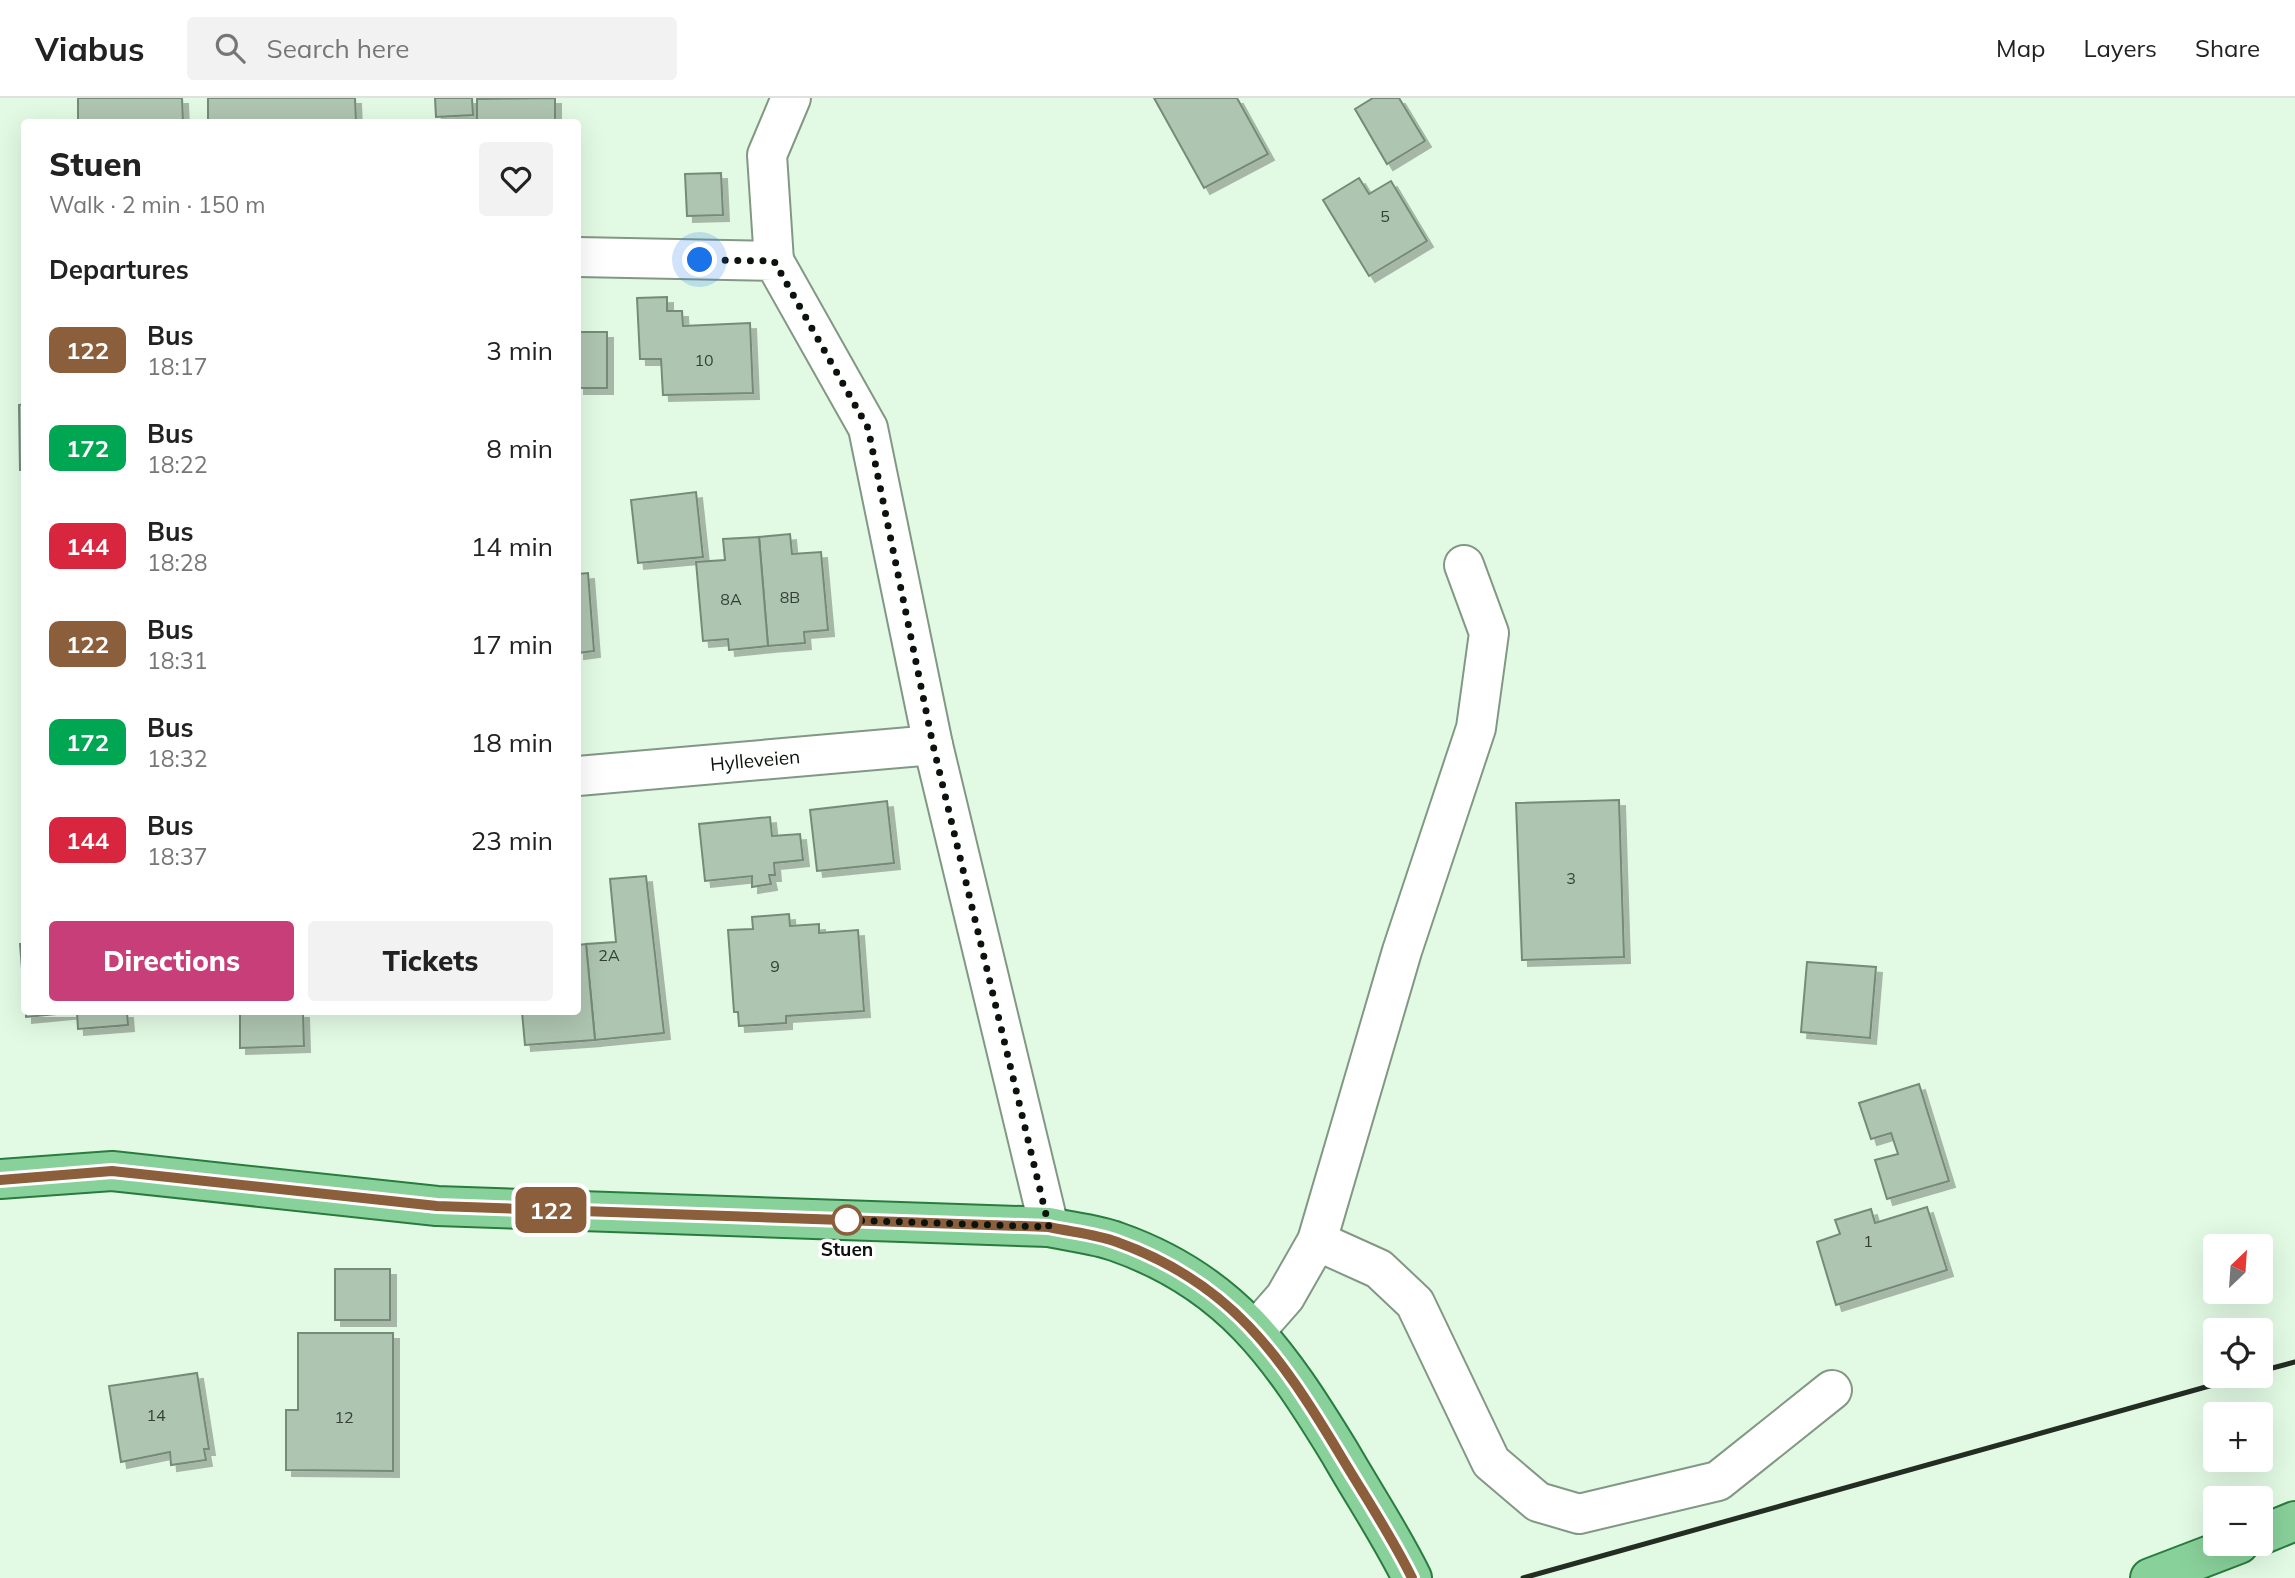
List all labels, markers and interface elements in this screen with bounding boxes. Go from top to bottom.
search box [187,17,677,80]
text: Viabus [35,28,145,69]
icon: search [211,29,249,67]
text: Search here [267,32,409,65]
text: Map [1996,33,2045,63]
text: Layers [2083,33,2157,63]
text: Share [2195,33,2260,63]
button: heart [479,142,553,216]
text: Stuen [49,143,142,184]
text: Walk · 2 min · 150 m [49,190,266,219]
house number: 5 [1380,206,1390,226]
your location [682,242,717,277]
text: Departures [49,253,189,286]
text: Bus [147,319,193,352]
text: 3 min [486,334,553,367]
text: 122 [66,335,109,365]
house number: 10 [694,350,714,370]
text: 18:17 [147,352,207,381]
text: Bus [147,417,193,450]
text: 8 min [486,432,553,465]
text: 172 [66,433,109,463]
text: 18:22 [147,450,207,479]
text: Bus [147,515,193,548]
text: 14 min [471,530,553,563]
text: 144 [66,531,109,561]
text: 18:28 [147,548,207,577]
house number: 8B [780,587,800,607]
house number: 8A [720,589,742,609]
text: Bus [147,613,193,646]
text: 17 min [471,628,553,661]
text: 122 [66,629,109,659]
text: 18:31 [147,646,207,675]
text: Bus [147,711,193,744]
text: 18 min [471,726,553,759]
text: 172 [66,727,109,757]
text: 18:32 [147,744,207,773]
street label: Hylleveien [709,744,801,776]
text: Bus [147,809,193,842]
text: 23 min [471,824,553,857]
text: 144 [66,825,109,855]
text: 18:37 [147,842,207,871]
house number: 3 [1566,868,1576,888]
button: Directions [49,921,294,1001]
button: Tickets [308,921,553,1001]
house number: 2A [598,945,620,965]
house number: 9 [770,956,780,976]
line badge: 122 [511,1187,591,1233]
text: 122 [529,1195,573,1225]
marker: Stuen [832,1205,862,1235]
house number: 1 [1863,1231,1873,1251]
north arrow [2203,1234,2273,1304]
map controls [2203,1234,2273,1556]
place label: Stuen [821,1237,873,1261]
button: locate [2203,1318,2273,1388]
button: + [2203,1402,2273,1472]
house number: 14 [146,1405,166,1425]
house number: 12 [334,1407,354,1427]
button: − [2203,1486,2273,1556]

